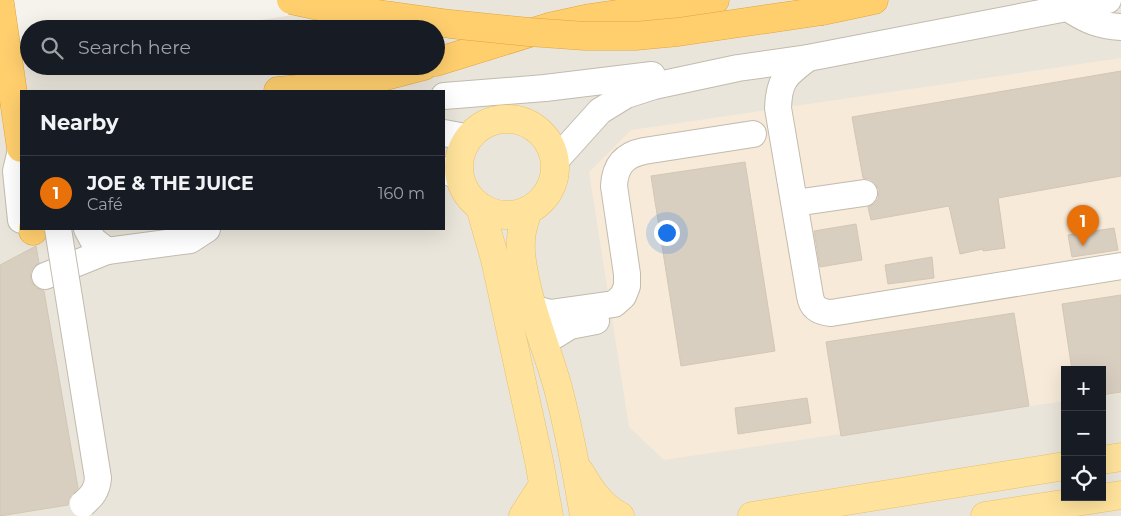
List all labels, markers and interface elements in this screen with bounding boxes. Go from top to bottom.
search box [20,20,445,75]
icon: search [38,34,66,62]
text: Search here [78,36,191,59]
text: Nearby [40,110,119,135]
text: JOE & THE JUICE [87,172,254,195]
text: 1 [53,184,59,203]
text: 160 m [378,184,425,203]
text: Café [87,195,123,214]
pin: 1 [1067,205,1099,246]
your location [654,220,680,246]
map controls [1061,366,1106,501]
button: + [1061,366,1106,411]
button: − [1061,411,1106,456]
button: locate [1061,456,1106,501]

